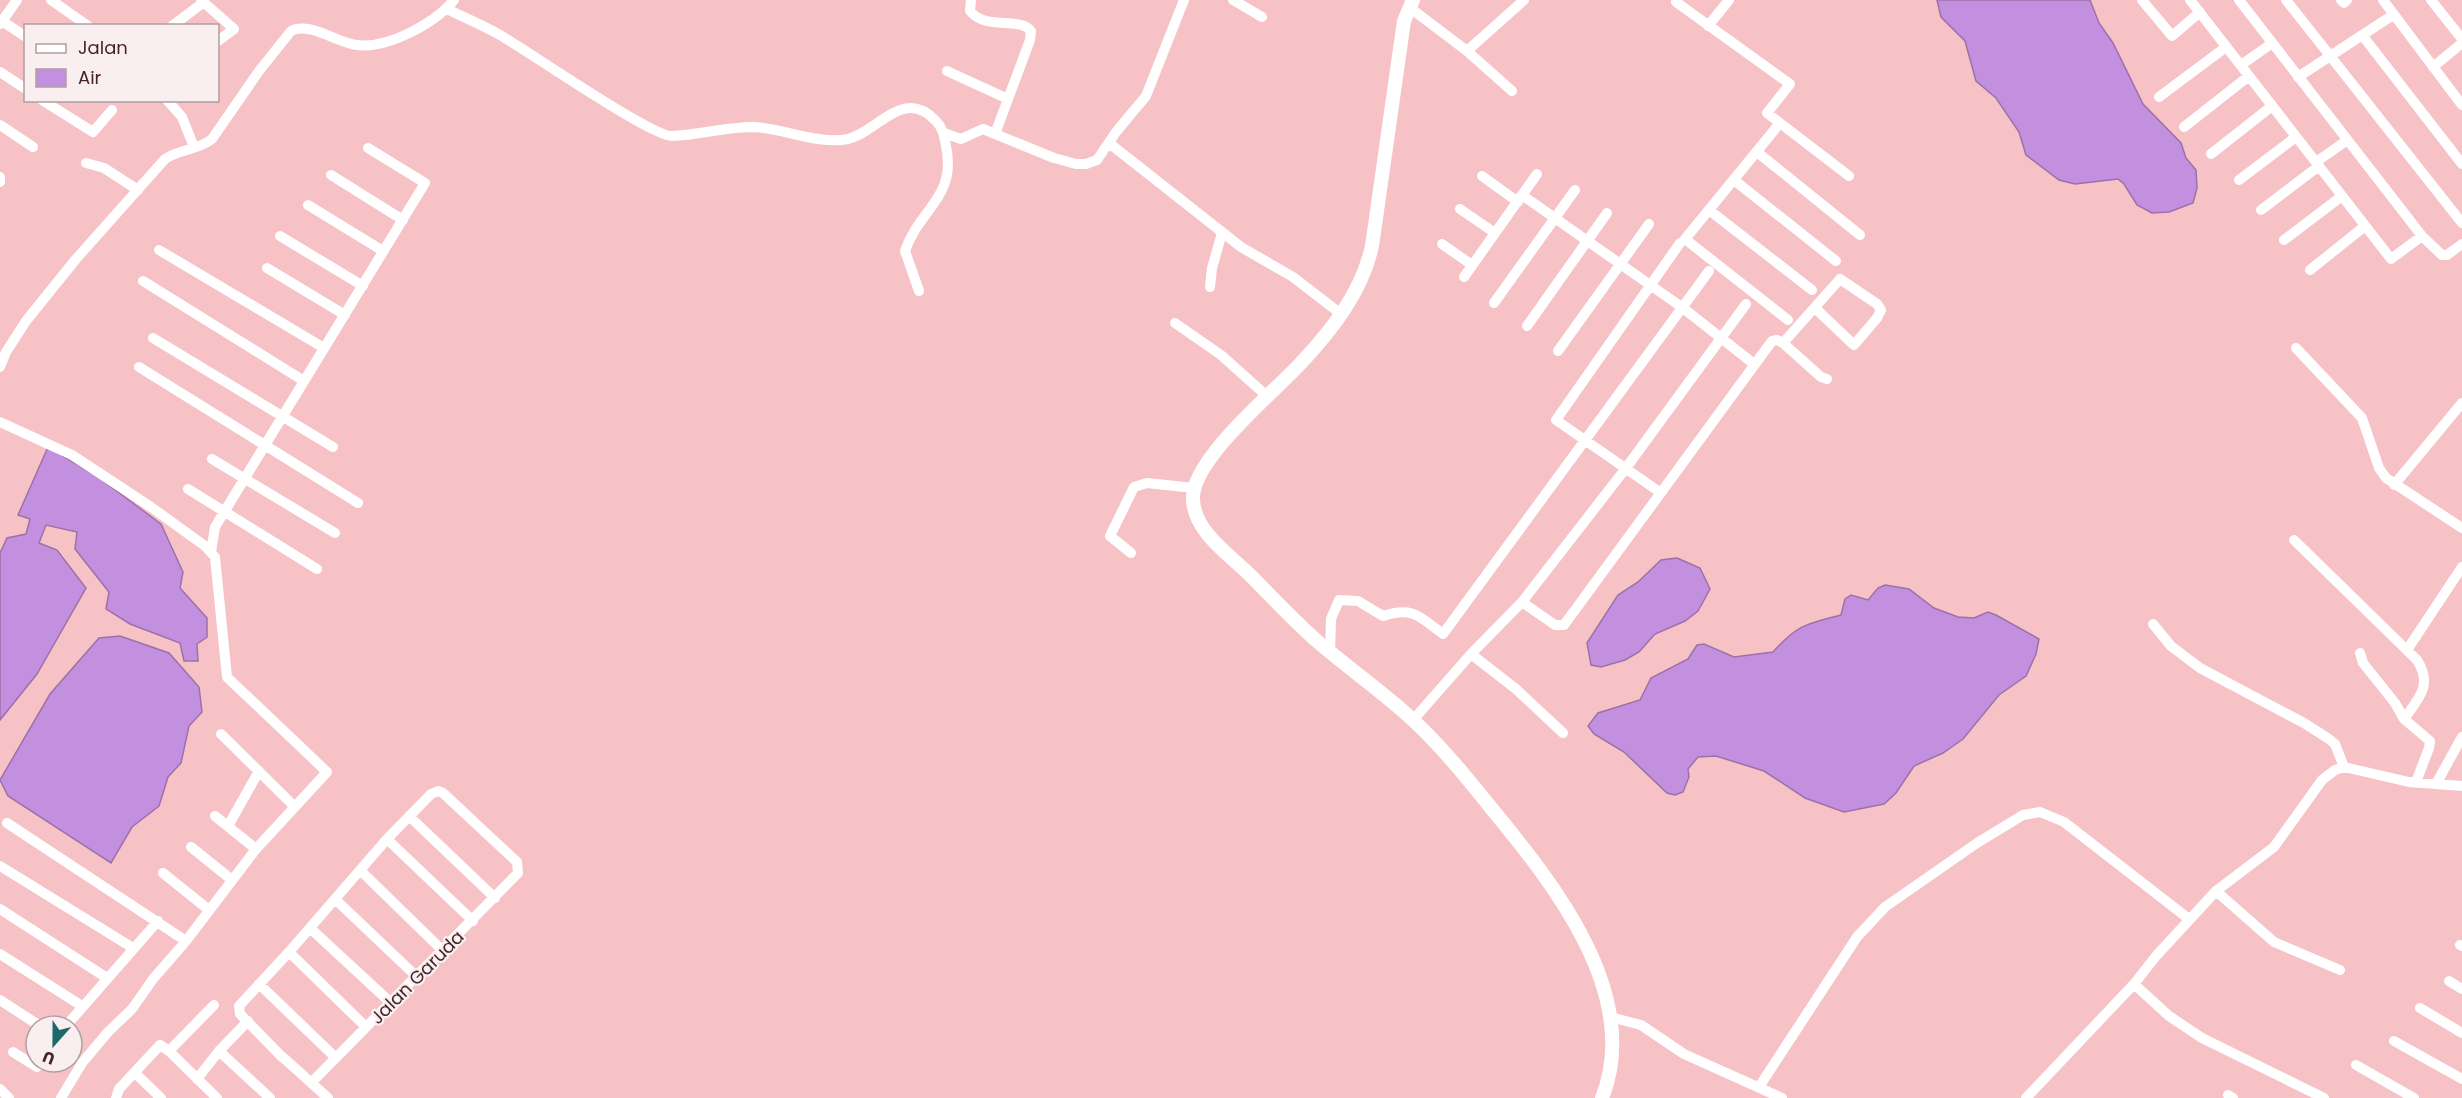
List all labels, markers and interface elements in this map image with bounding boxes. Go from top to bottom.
legend [24,24,219,102]
text: Jalan [78,35,128,60]
text: Air [78,65,102,90]
street label: Jalan Garuda [365,925,469,1029]
north arrow [24,1014,84,1074]
text: U [39,1045,58,1070]

